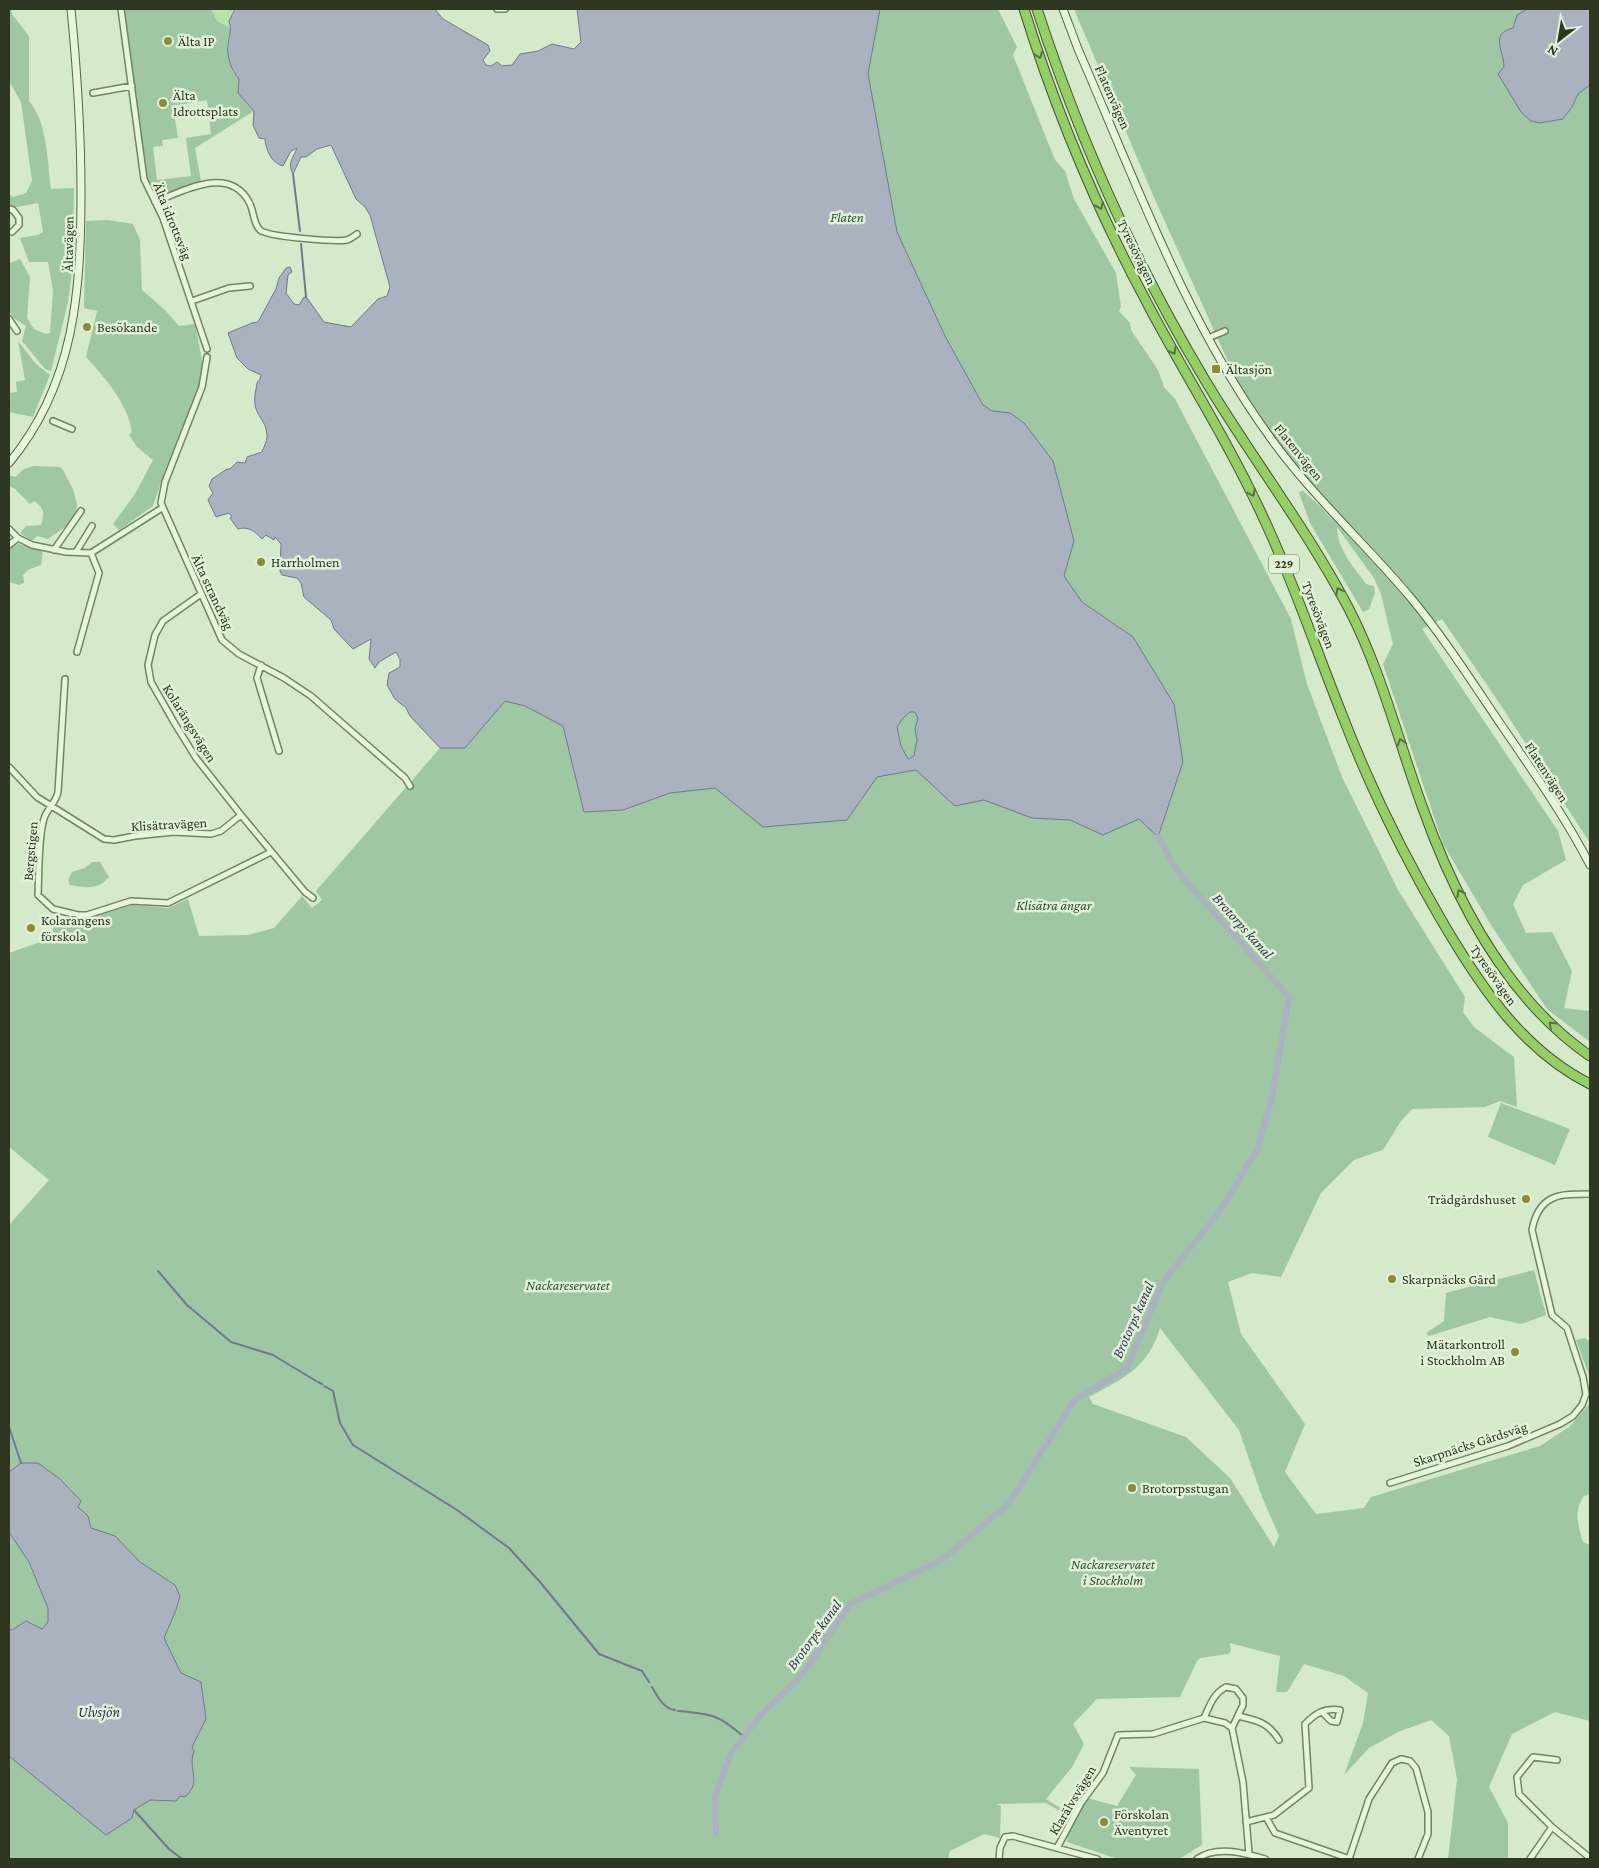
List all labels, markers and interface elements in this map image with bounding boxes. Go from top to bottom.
north arrow [1534,15,1584,65]
place label: Älta IP [178,33,215,49]
marker: Älta IP [162,35,174,47]
text: N [1544,42,1561,60]
one-way arrow [1033,50,1043,59]
street label: Flatenvägen [1092,62,1134,132]
place label: Älta Idrottsplats [173,87,238,119]
marker: Älta Idrottsplats [157,97,169,109]
street label: Älta idrottsväg [150,180,196,262]
one-way arrow [1093,201,1104,210]
park label: Flaten [830,209,864,225]
street label: Ältavägen [60,215,76,272]
street label: Tyresövägen [1114,217,1160,288]
place label: Besökande [97,319,157,335]
marker: Besökande [81,321,93,333]
one-way arrow [1167,345,1177,354]
place label: Ältasjön [1226,361,1273,378]
marker: Ältasjön [1210,363,1222,375]
street label: Flatenvägen [1271,420,1327,484]
one-way arrow [1246,488,1256,497]
street label: Älta strandväg [189,552,237,632]
place label: Harrholmen [271,554,340,570]
road number: 229 [1269,554,1299,574]
marker: Harrholmen [255,556,267,568]
street label: Tyresövägen [1299,579,1339,651]
one-way arrow [1336,588,1346,597]
street label: Kolarängsvägen [160,681,221,765]
one-way arrow [1396,738,1406,746]
street label: Flatenvägen [1522,739,1573,805]
street label: Klisätravägen [130,814,208,834]
street label: Bergstigen [19,820,41,881]
one-way arrow [1456,889,1466,898]
water label: Brotorps kanal [1209,890,1277,963]
park label: Klisätra ängar [1016,897,1093,913]
place label: Kolarängens förskola [41,912,111,944]
marker: Kolarängens förskola [25,922,37,934]
street label: Tyresövägen [1467,942,1521,1009]
one-way arrow [1549,1022,1558,1031]
place label: Trädgårdshuset [1428,1191,1516,1207]
marker: Trädgårdshuset [1520,1193,1532,1205]
place label: Skarpnäcks Gård [1402,1271,1496,1287]
marker: Skarpnäcks Gård [1386,1273,1398,1285]
park label: Nackareservatet [526,1277,611,1293]
water label: Brotorps kanal [1109,1279,1158,1361]
place label: Mätarkontroll i Stockholm AB [1421,1336,1505,1368]
marker: Mätarkontroll i Stockholm AB [1509,1346,1521,1358]
street label: Skarpnäcks Gårdsväg [1411,1418,1529,1470]
place label: Brotorpsstugan [1142,1480,1229,1496]
marker: Brotorpsstugan [1126,1482,1138,1494]
park label: Nackareservatet i Stockholm [1071,1556,1156,1588]
water label: Brotorps kanal [783,1597,846,1673]
water label: Ulvsjön [78,1704,120,1721]
street label: Klarälvsvägen [1045,1762,1099,1838]
place label: Förskolan Äventyret [1114,1806,1170,1838]
marker: Förskolan Äventyret [1098,1816,1110,1828]

